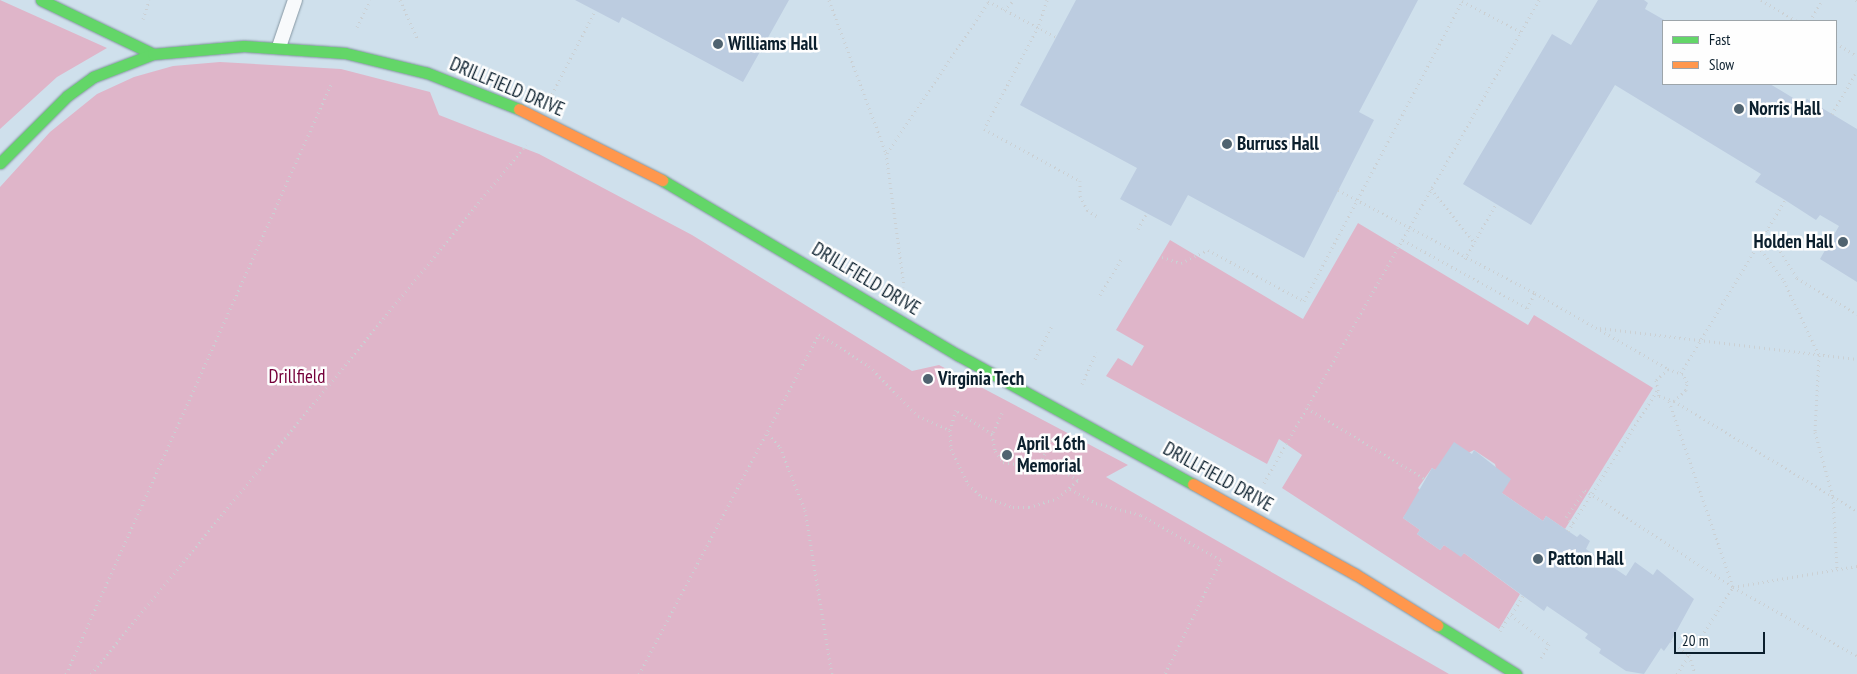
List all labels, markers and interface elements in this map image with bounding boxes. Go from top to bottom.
legend [1662,20,1837,85]
text: Fast [1709,30,1730,49]
place label: Williams Hall [728,33,818,55]
marker: Williams Hall [712,38,724,50]
street label: DRILLFIELD DRIVE [446,53,568,121]
text: Slow [1709,55,1734,74]
place label: Norris Hall [1749,98,1821,120]
marker: Norris Hall [1733,103,1745,115]
place label: Burruss Hall [1237,133,1319,155]
marker: Burruss Hall [1221,138,1233,150]
place label: Holden Hall [1754,231,1833,253]
marker: Holden Hall [1837,236,1849,248]
street label: DRILLFIELD DRIVE [808,238,924,320]
park label: Drillfield [269,366,325,388]
place label: Virginia Tech [938,368,1025,390]
marker: Virginia Tech [922,373,934,385]
place label: April 16th Memorial [1017,433,1086,477]
street label: DRILLFIELD DRIVE [1159,437,1277,517]
marker: April 16th Memorial [1001,449,1013,461]
place label: Patton Hall [1548,548,1624,570]
marker: Patton Hall [1532,553,1544,565]
scale bar [1677,622,1768,654]
text: 20 m [1682,631,1708,650]

